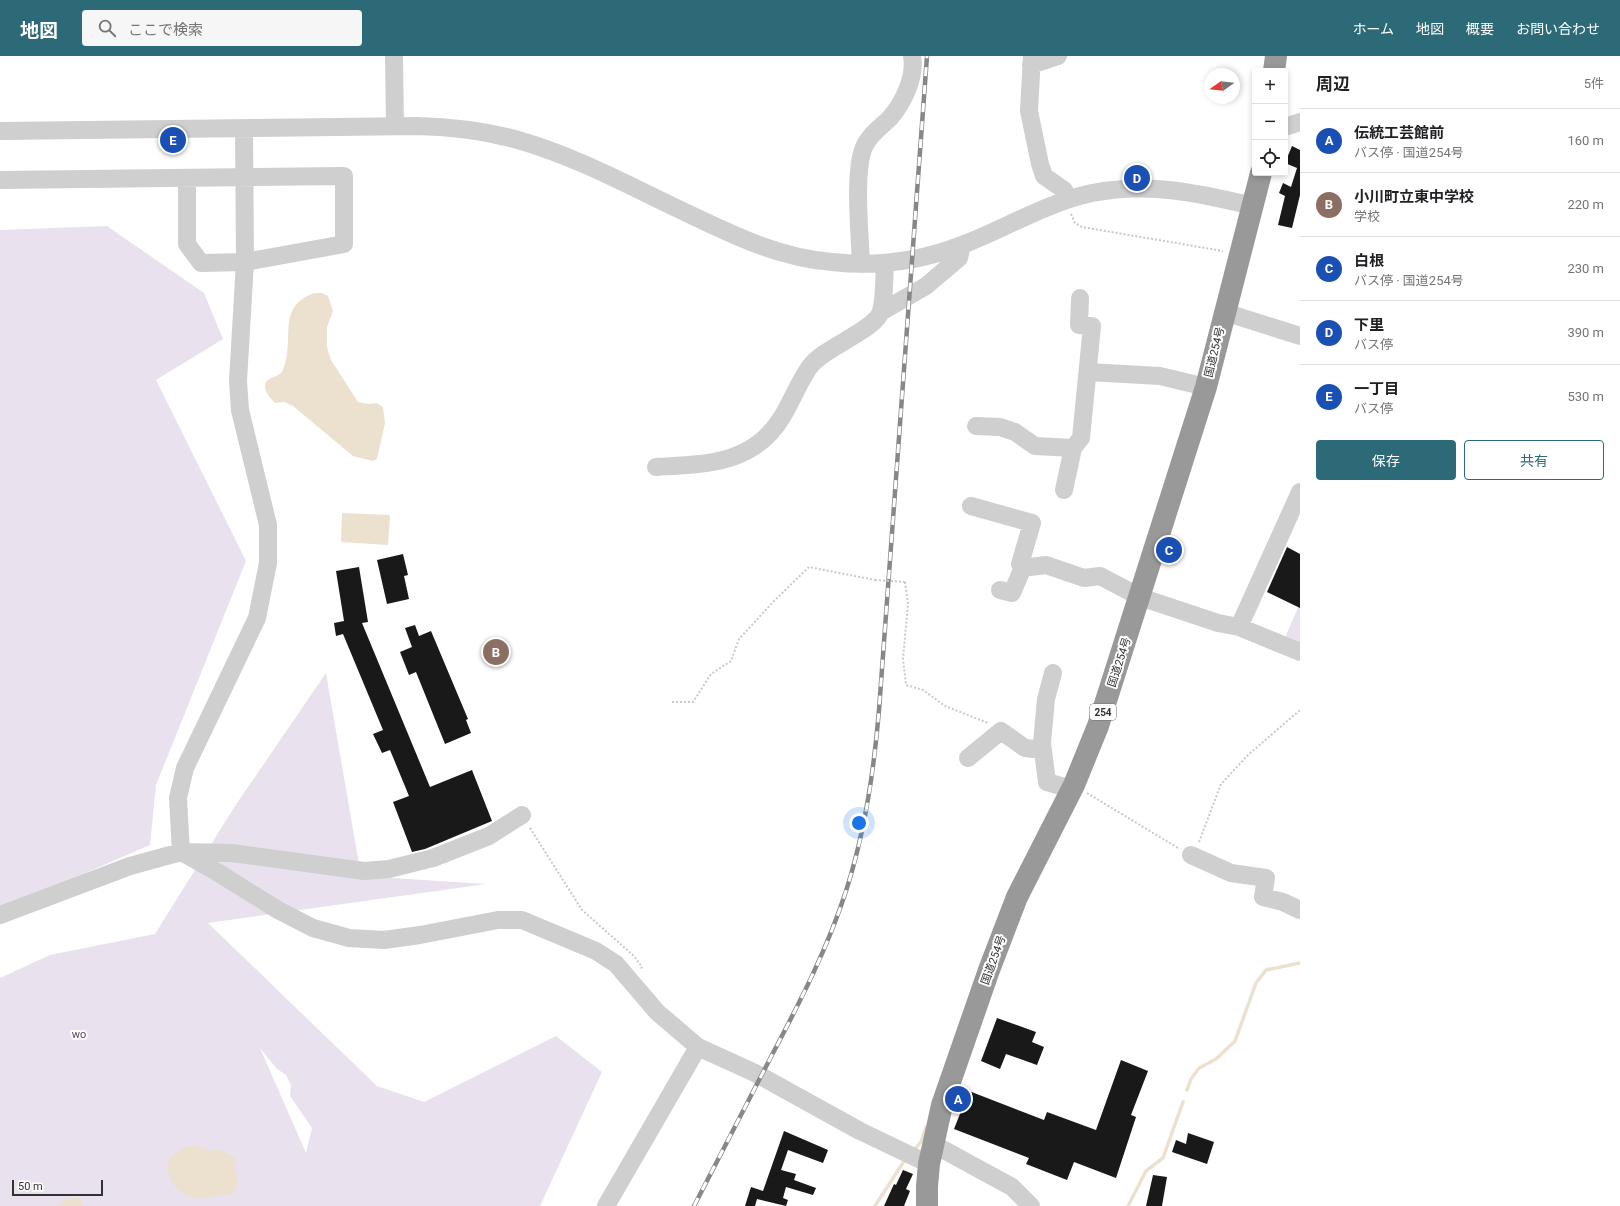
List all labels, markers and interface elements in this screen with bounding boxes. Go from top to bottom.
search box [82,10,362,46]
icon: search [96,17,118,39]
text: 地図 [20,19,58,42]
text: ここで検索 [128,21,203,39]
text: ホーム [1352,21,1394,37]
text: 地図 [1416,21,1444,37]
text: 概要 [1466,21,1494,37]
text: お問い合わせ [1516,21,1600,37]
north arrow [1204,68,1240,104]
map controls [1252,68,1288,176]
button: + [1252,68,1288,104]
text: 周辺 [1316,74,1350,94]
text: 5件 [1584,76,1604,91]
button: − [1252,104,1288,140]
text: 伝統工芸館前 [1354,124,1444,142]
pin: E [160,125,186,155]
text: A [1325,133,1333,148]
text: 160 m [1567,133,1604,148]
button: locate [1252,140,1288,176]
text: バス停 · 国道254号 [1354,145,1464,160]
pin: D [1124,163,1150,193]
text: 小川町立東中学校 [1354,188,1474,206]
text: B [1325,197,1333,212]
text: 220 m [1567,197,1604,212]
text: 学校 [1354,209,1380,224]
text: 白根 [1354,252,1384,270]
text: C [1325,261,1333,276]
text: 230 m [1567,261,1604,276]
text: バス停 · 国道254号 [1354,273,1464,288]
text: 下里 [1354,316,1384,334]
text: D [1325,325,1333,340]
text: 390 m [1567,325,1604,340]
street label: 国道254号 [1202,326,1227,379]
text: バス停 [1354,337,1393,352]
text: 一丁目 [1354,380,1399,398]
text: E [1325,389,1333,404]
text: 530 m [1567,389,1604,404]
text: バス停 [1354,401,1393,416]
button: 保存 [1316,440,1456,480]
button: 共有 [1464,440,1604,480]
pin: C [1156,535,1182,565]
street label: 国道254号 [1105,636,1134,689]
pin: B [483,637,509,667]
road number: 254 [1090,704,1116,720]
your location [849,813,869,833]
street label: 国道254号 [979,934,1008,987]
park label: wo [72,1028,86,1041]
pin: A [945,1084,971,1114]
scale bar [12,1178,103,1197]
text: 50 m [18,1180,43,1193]

